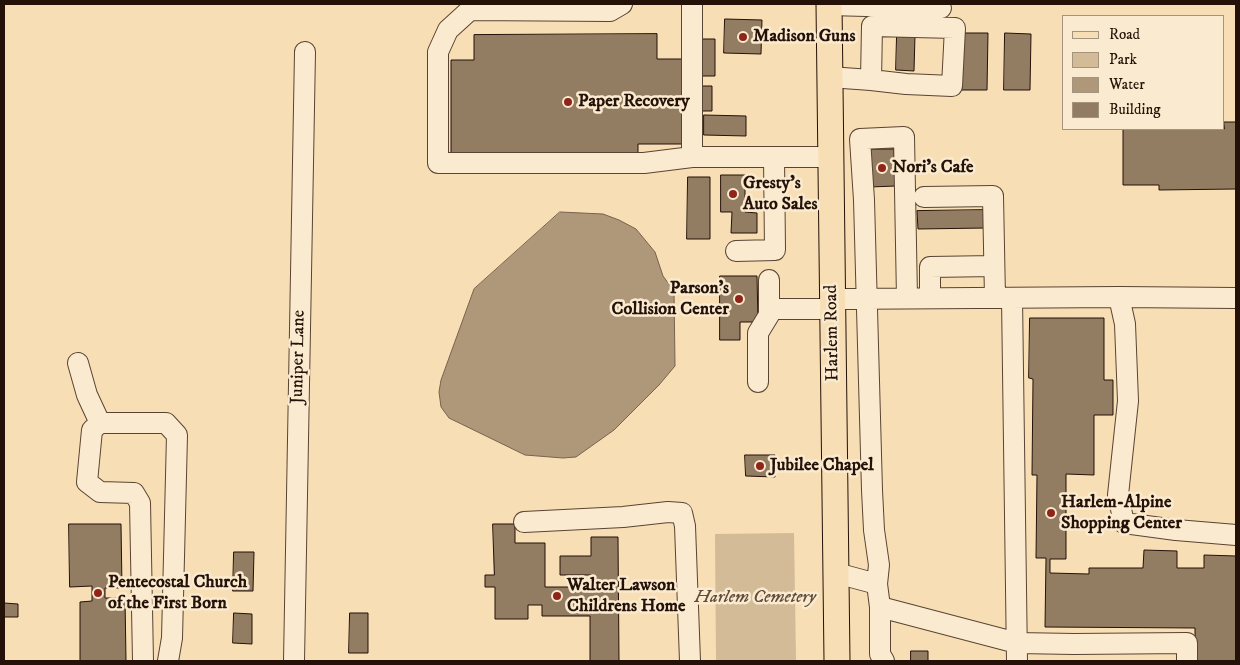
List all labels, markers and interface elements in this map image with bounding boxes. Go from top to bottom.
legend [1062,15,1225,130]
text: Road [1109,25,1140,44]
place label: Madison Guns [753,26,855,48]
marker: Madison Guns [737,31,749,43]
text: Park [1109,50,1137,69]
text: Water [1109,75,1145,94]
place label: Paper Recovery [578,91,690,113]
marker: Paper Recovery [562,96,574,108]
text: Building [1109,100,1161,119]
place label: Nori's Cafe [892,157,973,179]
marker: Nori's Cafe [876,162,888,174]
place label: Gresty's Auto Sales [743,173,817,215]
marker: Gresty's Auto Sales [727,188,739,200]
place label: Parson's Collision Center [612,278,729,320]
street label: Harlem Road [821,284,845,382]
marker: Parson's Collision Center [733,293,745,305]
street label: Juniper Lane [287,310,311,404]
place label: Jubilee Chapel [770,455,874,477]
marker: Jubilee Chapel [754,460,766,472]
place label: Harlem-Alpine Shopping Center [1061,492,1182,534]
marker: Harlem-Alpine Shopping Center [1045,507,1057,519]
place label: Pentecostal Church of the First Born [108,572,247,614]
place label: Walter Lawson Childrens Home [567,575,685,618]
marker: Pentecostal Church of the First Born [92,587,104,599]
park label: Harlem Cemetery [694,587,816,609]
marker: Walter Lawson Childrens Home [551,590,563,602]

